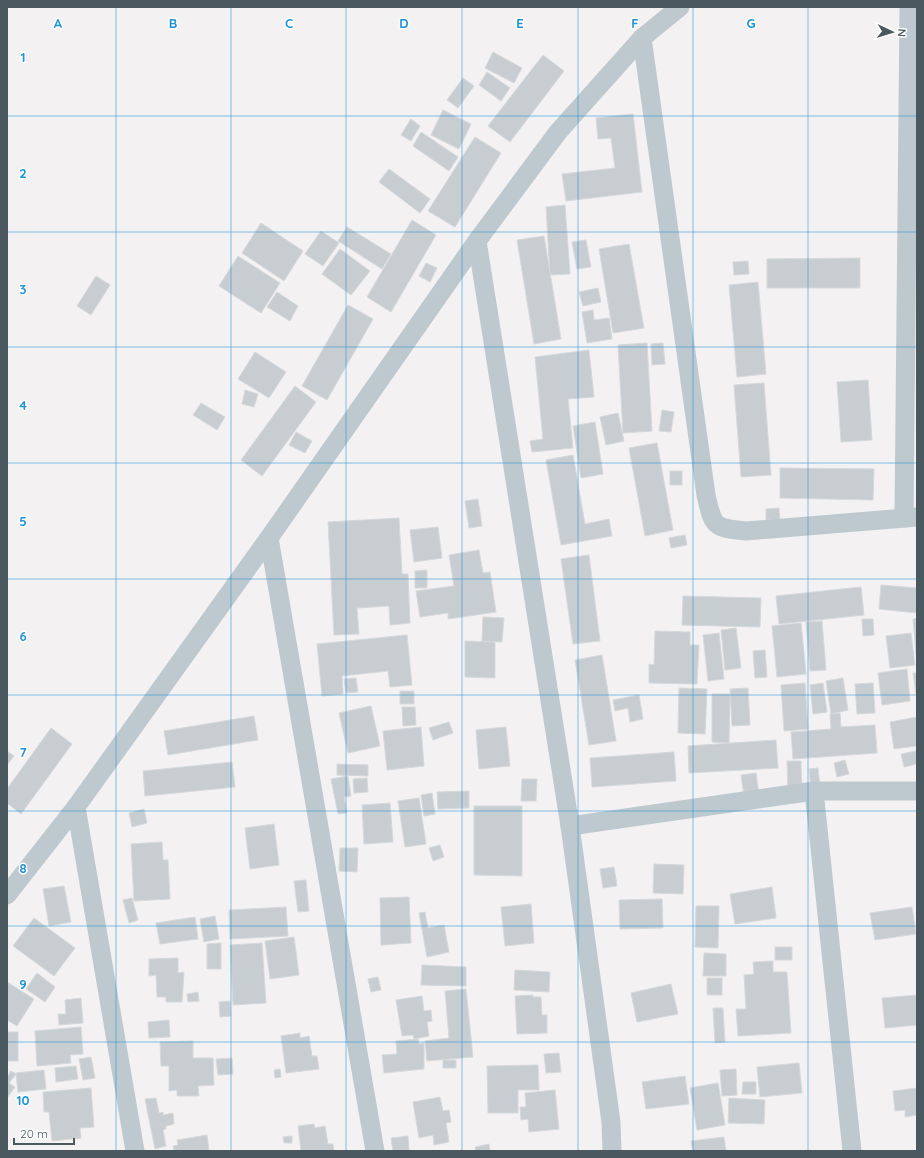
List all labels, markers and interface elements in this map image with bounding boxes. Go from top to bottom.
north arrow [872,12,912,52]
text: A [54,15,63,31]
text: B [169,15,177,31]
text: C [285,15,293,31]
text: D [399,15,409,31]
text: E [516,15,524,31]
text: F [631,15,639,31]
text: G [746,15,756,31]
text: N [895,28,909,37]
text: 1 [20,49,26,65]
text: 2 [19,165,27,181]
text: 3 [20,281,27,297]
text: 4 [19,397,27,413]
text: 5 [19,513,27,529]
text: 6 [19,628,27,644]
text: 7 [19,744,27,760]
text: 8 [19,860,27,876]
text: 9 [19,976,27,992]
text: 10 [16,1092,30,1108]
scale bar [14,1120,74,1146]
text: 20 m [20,1126,48,1141]

